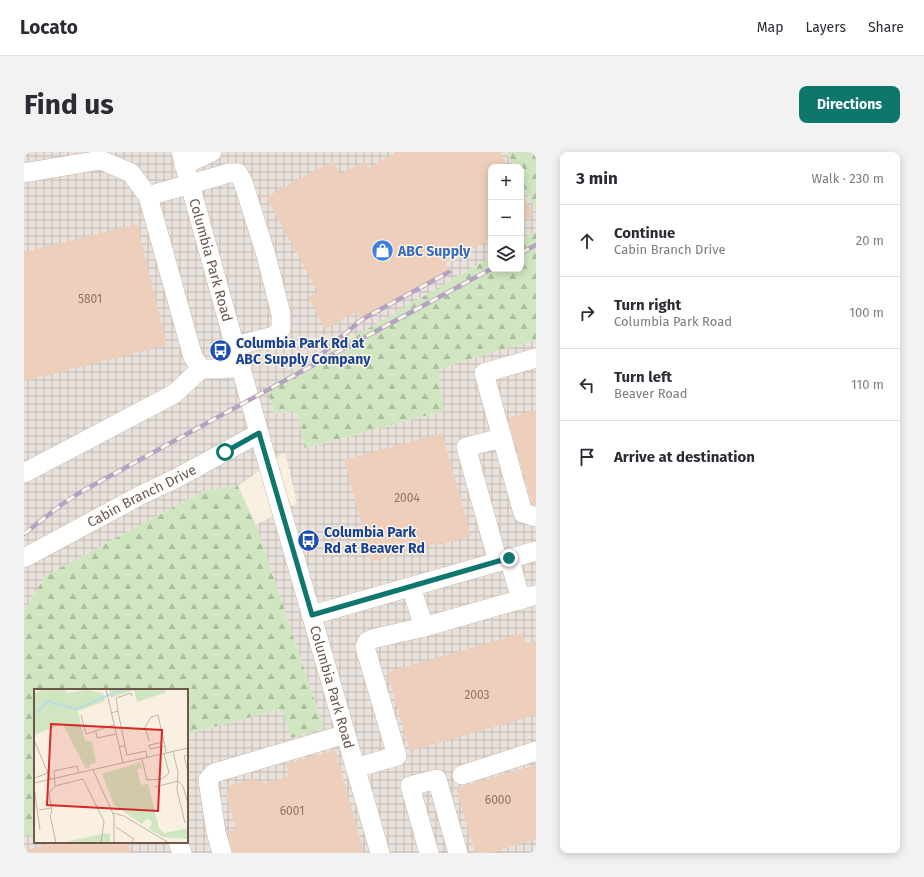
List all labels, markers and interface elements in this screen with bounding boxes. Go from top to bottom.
text: Locato [20,16,78,39]
text: Map [757,19,783,36]
text: Layers [805,19,846,36]
text: Share [868,19,904,36]
button: Directions [799,86,900,123]
text: Find us [24,88,114,121]
map controls [488,164,524,272]
button: + [488,164,524,200]
text: 3 min [576,168,618,189]
text: Walk · 230 m [812,171,884,186]
street label: Columbia Park Road [185,196,236,324]
button: − [488,200,524,236]
text: Continue [614,224,675,242]
icon: ahead [576,230,598,252]
text: 20 m [856,233,884,248]
button: layers [488,236,524,272]
shop icon: ABC Supply [369,238,395,264]
text: Cabin Branch Drive [614,242,726,257]
place label: ABC Supply [397,243,471,260]
house number: 5801 [78,292,102,306]
text: Turn right [614,296,681,314]
icon: right [576,302,598,324]
text: 100 m [849,305,884,320]
text: Columbia Park Road [614,314,732,329]
place label: Columbia Park Rd at ABC Supply Company [235,335,371,368]
bus stop icon: Columbia Park Rd at ABC Supply Company [207,338,233,364]
text: Turn left [614,368,672,386]
icon: left [576,374,598,396]
text: 110 m [851,377,884,392]
text: Beaver Road [614,386,688,401]
route start [216,443,234,461]
icon: arrive [576,446,598,468]
text: Arrive at destination [614,448,755,466]
street label: Cabin Branch Drive [84,461,199,531]
house number: 2004 [394,491,420,505]
place label: Columbia Park Rd at Beaver Rd [324,524,425,557]
bus stop icon: Columbia Park Rd at Beaver Rd [295,527,321,553]
route end [500,549,518,567]
street label: Columbia Park Road [306,624,357,751]
house number: 2003 [464,688,490,702]
inset map [34,689,188,843]
house number: 6000 [485,793,512,807]
house number: 6001 [280,804,304,818]

